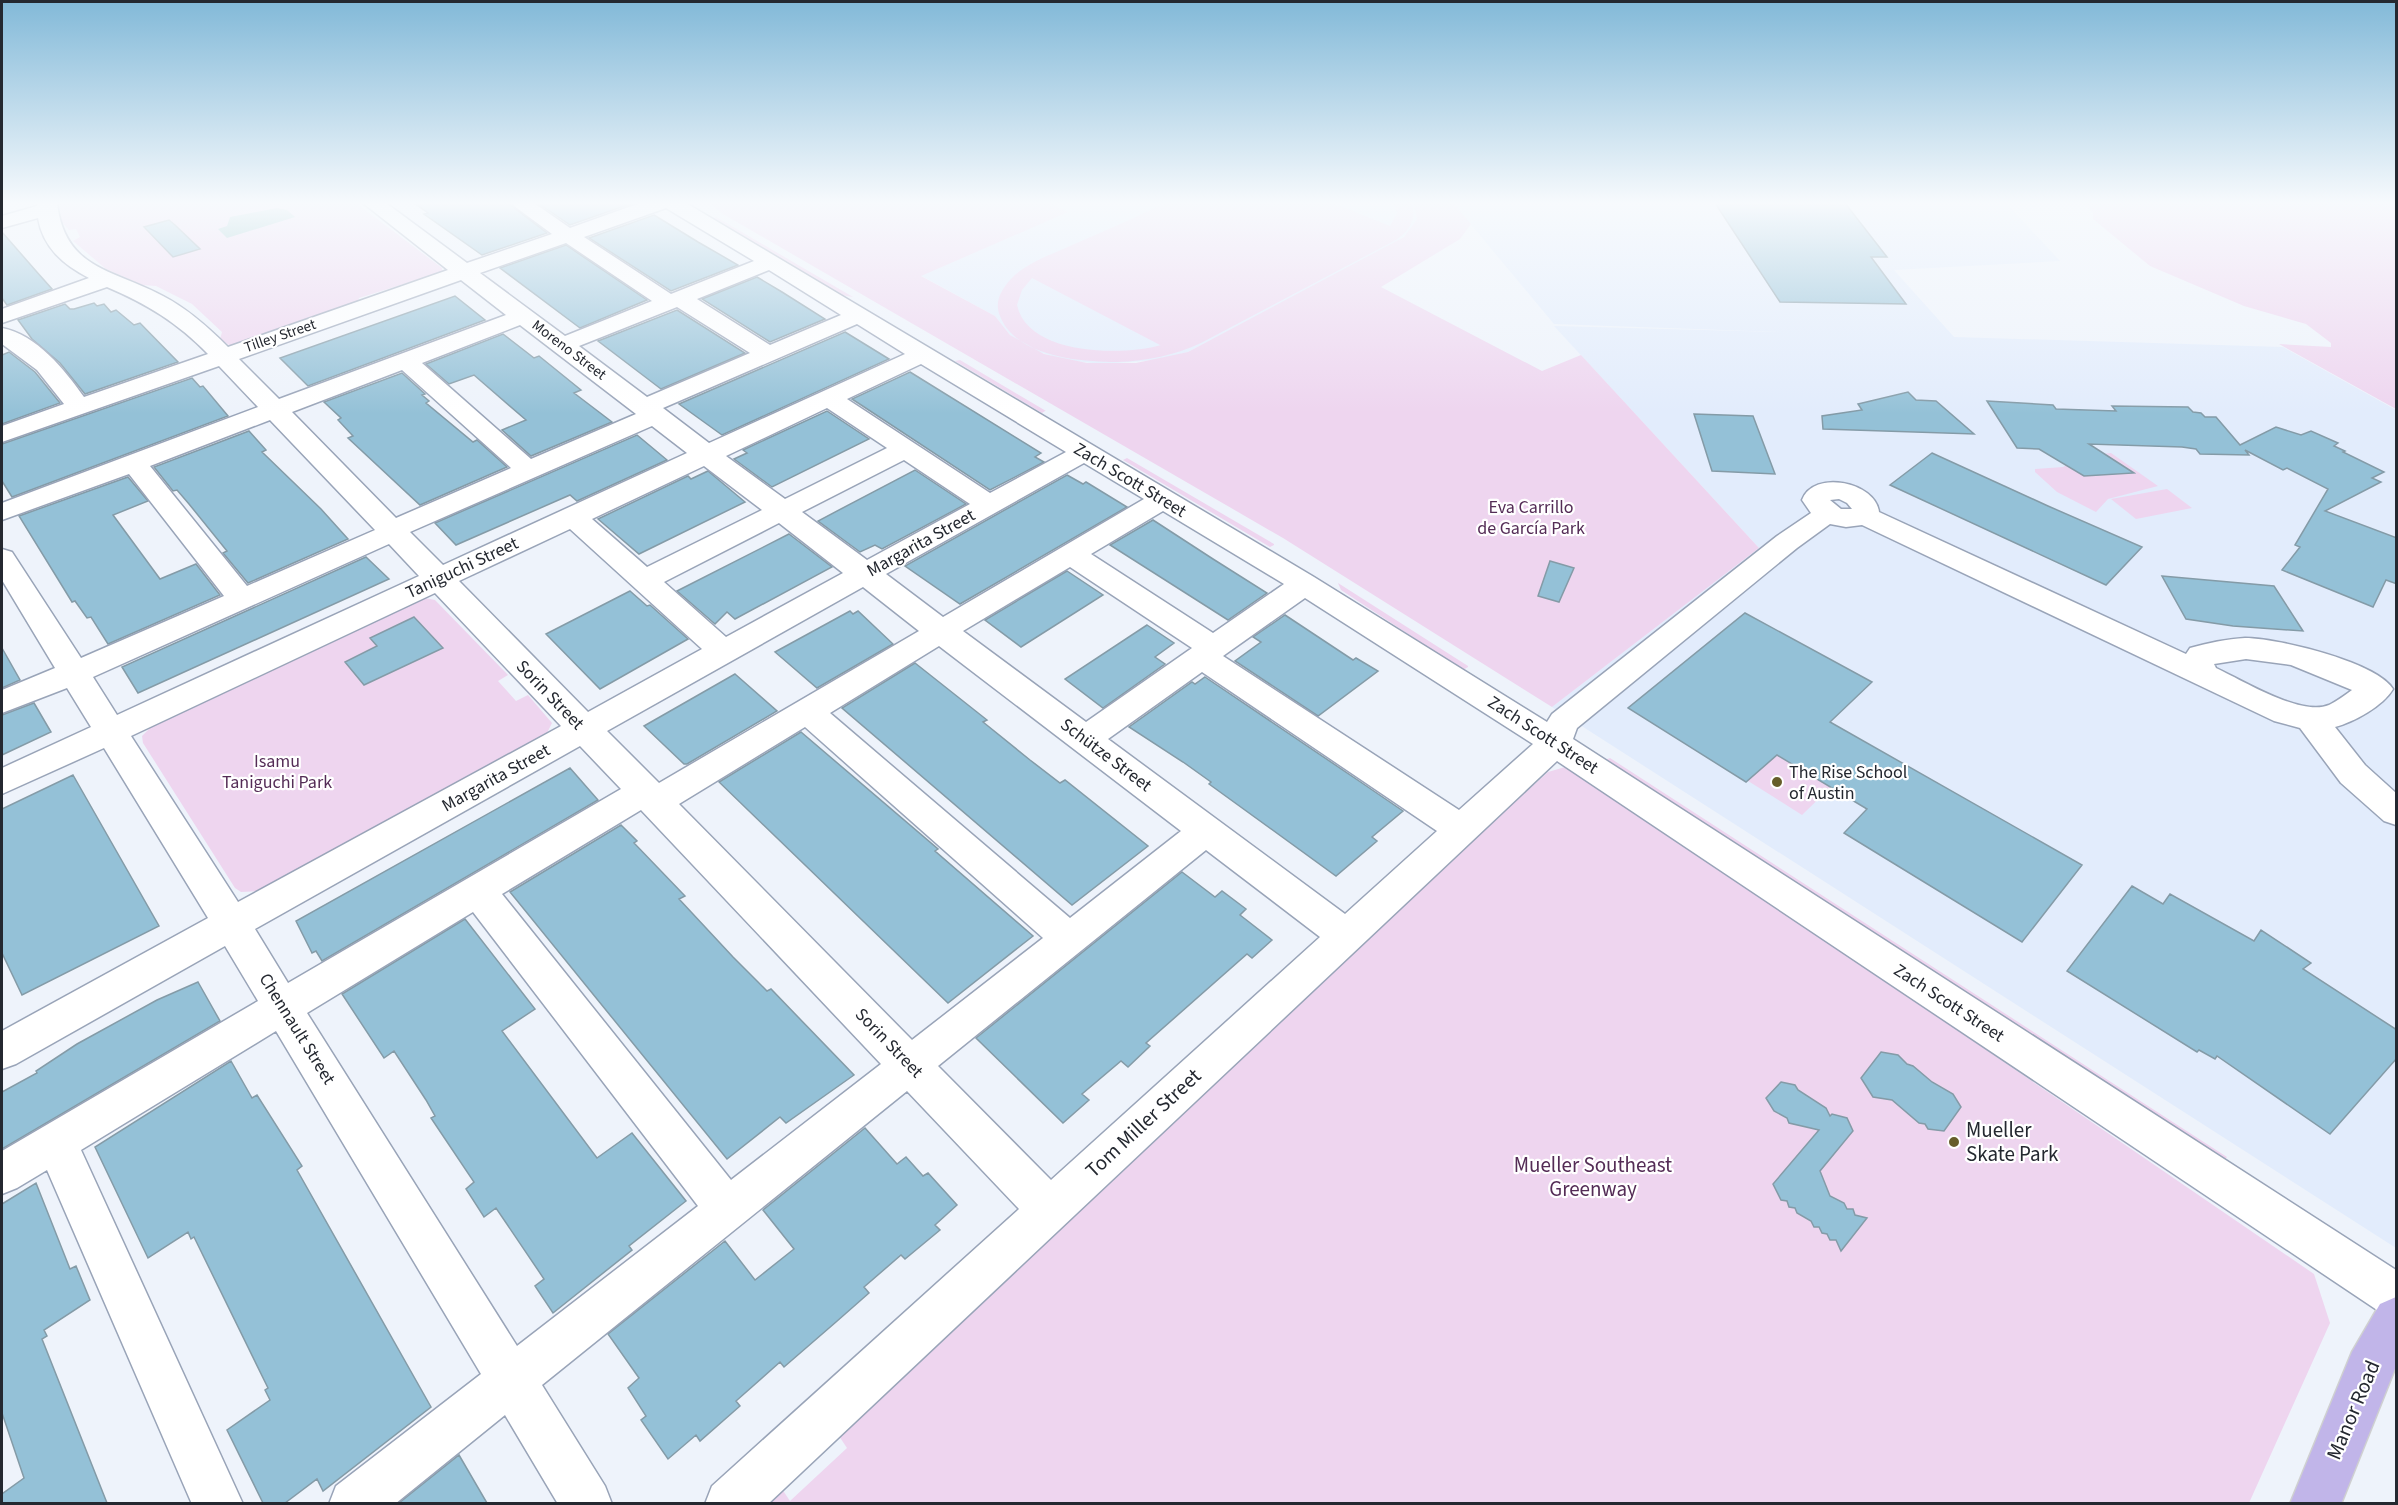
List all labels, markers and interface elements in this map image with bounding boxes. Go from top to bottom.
street label: Tilley Street [241,314,319,358]
street label: Moreno Street [527,315,611,385]
street label: Zach Scott Street [1069,436,1191,524]
park label: Eva Carrillo de García Park [1477,495,1585,541]
street label: Margarita Street [862,503,980,583]
street label: Taniguchi Street [402,531,522,605]
street label: Sorin Street [510,654,590,736]
street label: Zach Scott Street [1483,690,1603,780]
street label: Schütze Street [1055,712,1157,798]
street label: Margarita Street [437,738,555,818]
park label: Isamu Taniguchi Park [222,749,332,795]
place label: The Rise School of Austin [1789,760,1907,806]
marker: The Rise School of Austin [1770,775,1784,789]
street label: Zach Scott Street [1889,958,2009,1048]
street label: Chennault Street [253,969,341,1089]
street label: Sorin Street [849,1002,929,1084]
street label: Tom Miller Street [1078,1061,1208,1185]
place label: Mueller Skate Park [1966,1115,2059,1169]
marker: Mueller Skate Park [1947,1135,1961,1149]
park label: Mueller Southeast Greenway [1514,1150,1672,1204]
street label: Manor Road [2319,1356,2387,1464]

